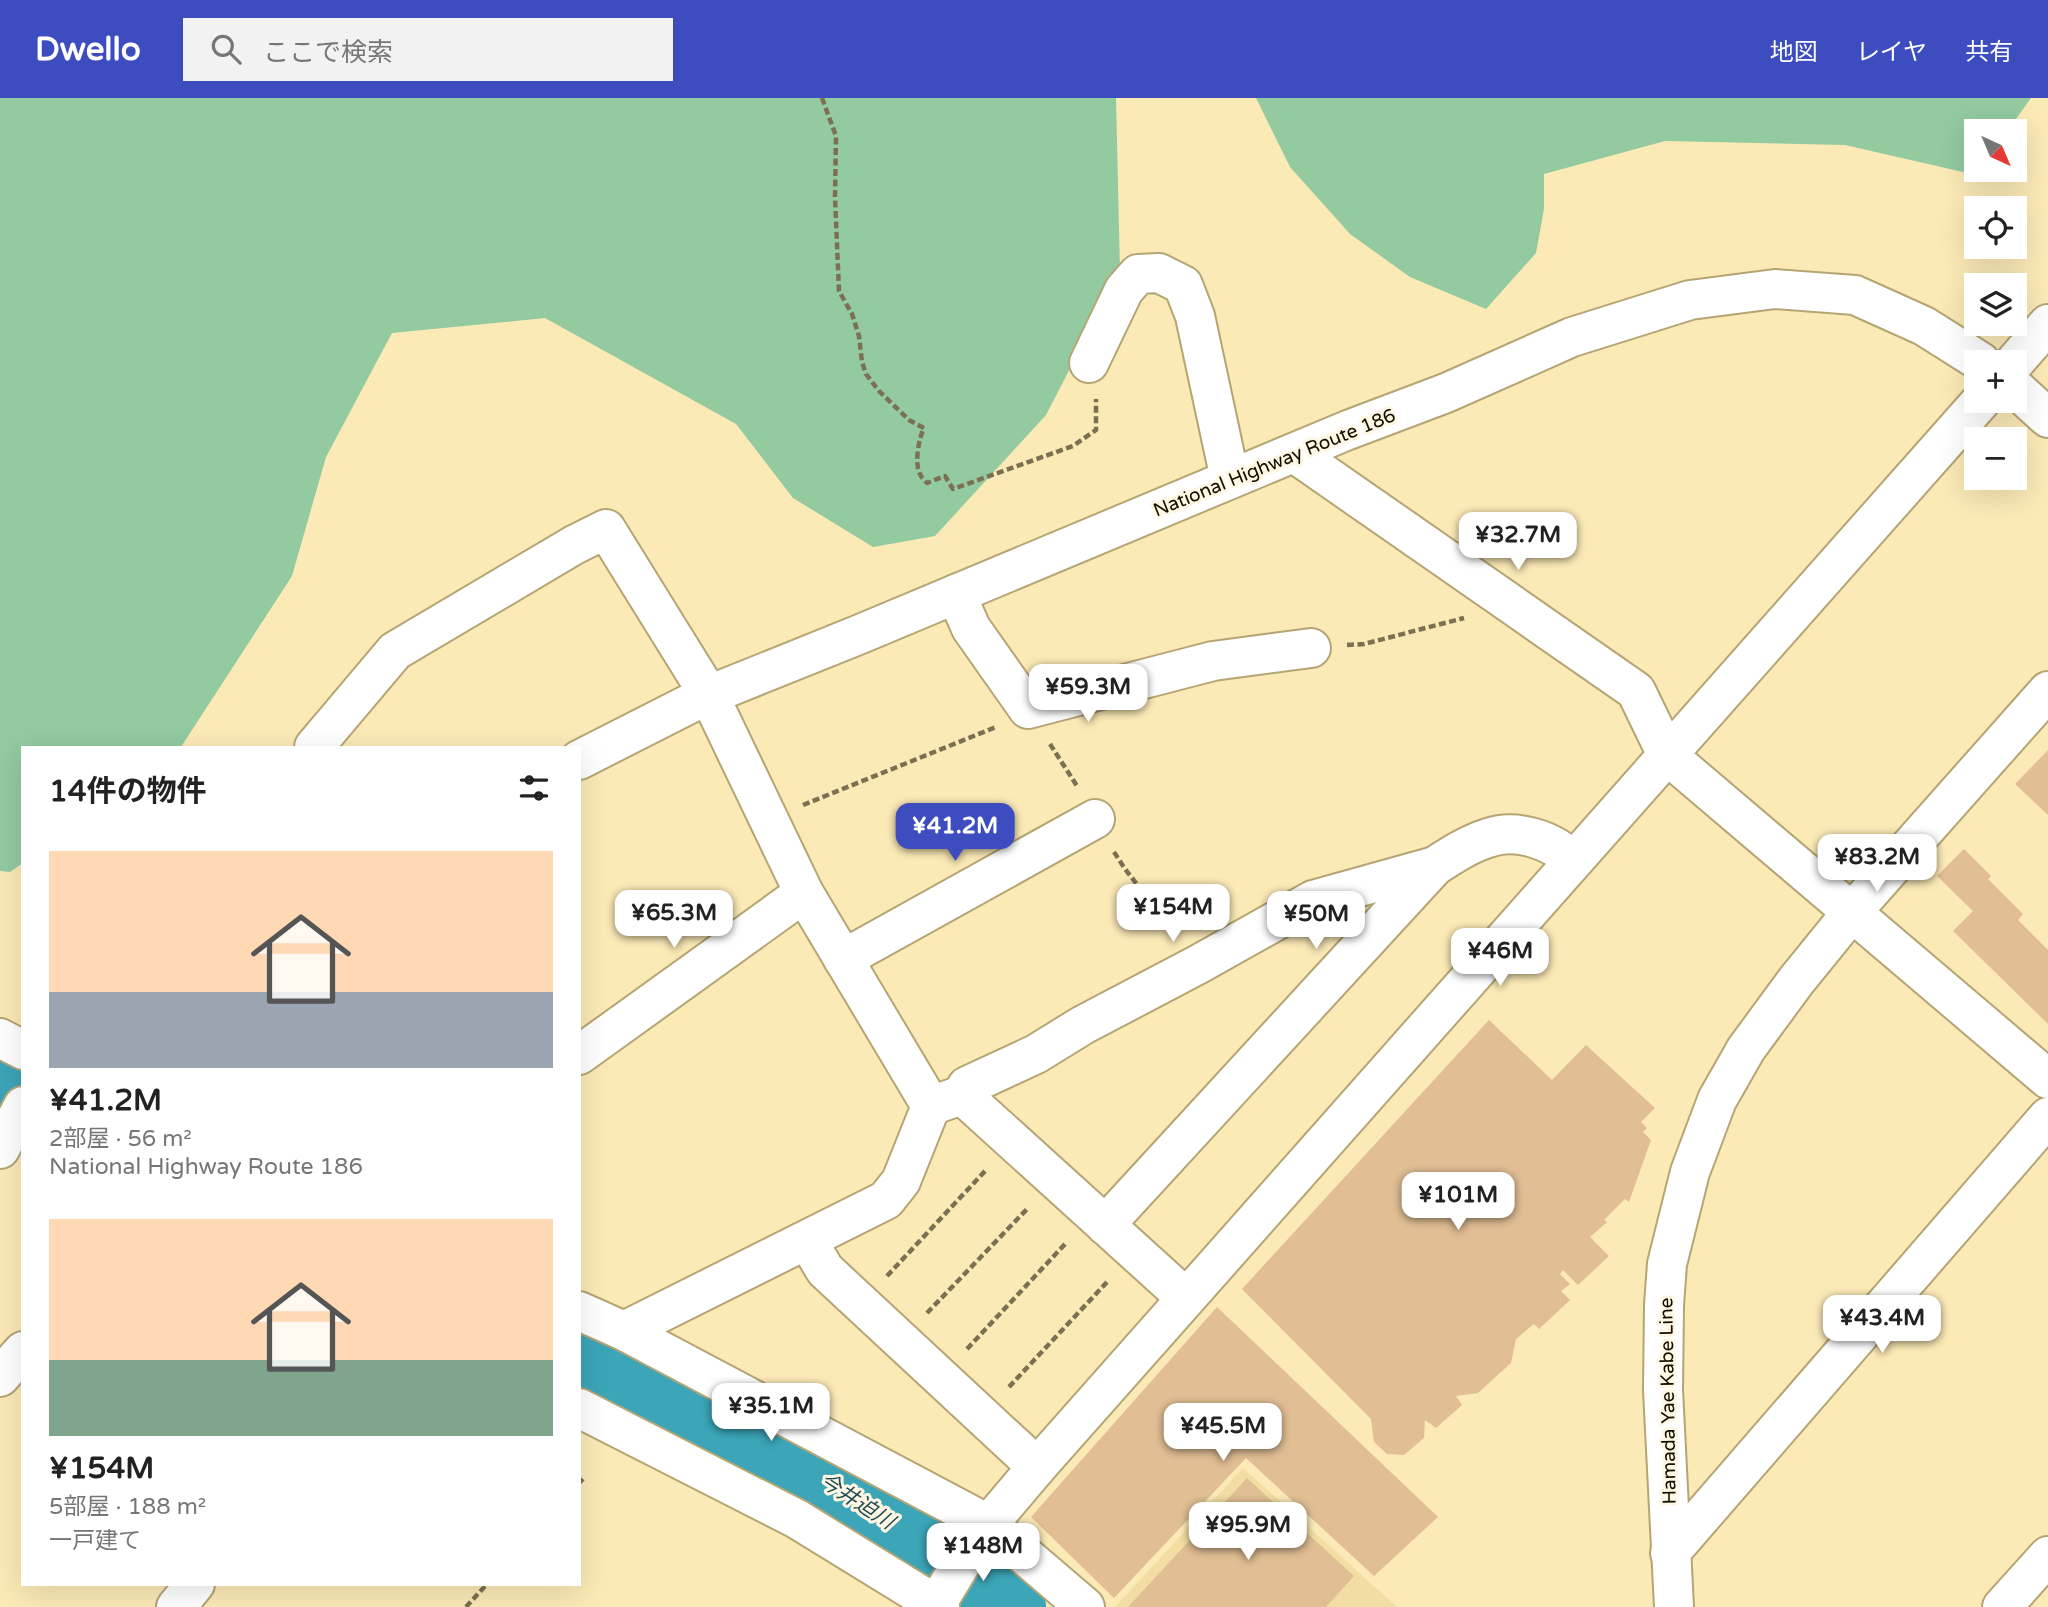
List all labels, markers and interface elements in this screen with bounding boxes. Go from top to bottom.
search box [183,18,673,81]
text: Dwello [35,30,141,69]
icon: search [207,30,245,68]
text: ここで検索 [263,37,393,68]
text: 地図 [1770,38,1818,67]
text: レイヤ [1856,38,1927,67]
text: 共有 [1965,38,2013,67]
north arrow [1964,119,2026,182]
map controls [1964,119,2027,490]
button: locate [1964,196,2027,259]
button: layers [1964,273,2027,336]
button: + [1964,350,2027,413]
street label: National Highway Route 186 [1150,404,1399,522]
button: − [1964,427,2027,490]
pin: ¥32.7M [1461,512,1575,572]
text: ¥32.7M [1475,521,1561,549]
pin: ¥59.3M [1031,664,1145,724]
text: ¥59.3M [1045,673,1131,701]
icon: filters [515,769,553,807]
text: 14件の物件 [49,773,207,810]
pin: ¥41.2M [898,804,1012,863]
text: ¥41.2M [912,812,998,840]
pin: ¥83.2M [1820,834,1934,894]
text: ¥83.2M [1834,843,1920,871]
pin: ¥154M [1124,884,1222,944]
pin: ¥65.3M [617,890,731,950]
pin: ¥50M [1275,892,1357,951]
text: ¥154M [1133,893,1213,921]
icon: home [238,896,364,1022]
text: ¥65.3M [631,899,717,927]
text: ¥50M [1283,900,1349,928]
pin: ¥46M [1459,928,1541,988]
text: ¥46M [1467,937,1533,965]
text: ¥41.2M [49,1082,162,1119]
text: 2部屋 · 56 m² [49,1125,192,1153]
text: National Highway Route 186 [49,1153,363,1181]
pin: ¥101M [1409,1172,1507,1232]
text: ¥101M [1418,1181,1498,1209]
icon: home [238,1264,364,1390]
pin: ¥43.4M [1825,1296,1939,1355]
street label: Hamada Yae Kabe Line [1655,1297,1681,1505]
text: ¥43.4M [1839,1304,1925,1332]
pin: ¥35.1M [714,1384,828,1443]
text: ¥35.1M [728,1392,814,1420]
pin: ¥45.5M [1166,1404,1280,1463]
text: ¥45.5M [1180,1412,1266,1440]
text: ¥154M [49,1450,154,1487]
water label: 今井迫川 [815,1468,900,1536]
text: 5部屋 · 188 m² [49,1493,206,1521]
pin: ¥95.9M [1191,1502,1305,1562]
text: ¥95.9M [1205,1511,1291,1539]
pin: ¥148M [934,1524,1032,1583]
text: 一戸建て [49,1527,141,1555]
text: ¥148M [943,1532,1023,1560]

